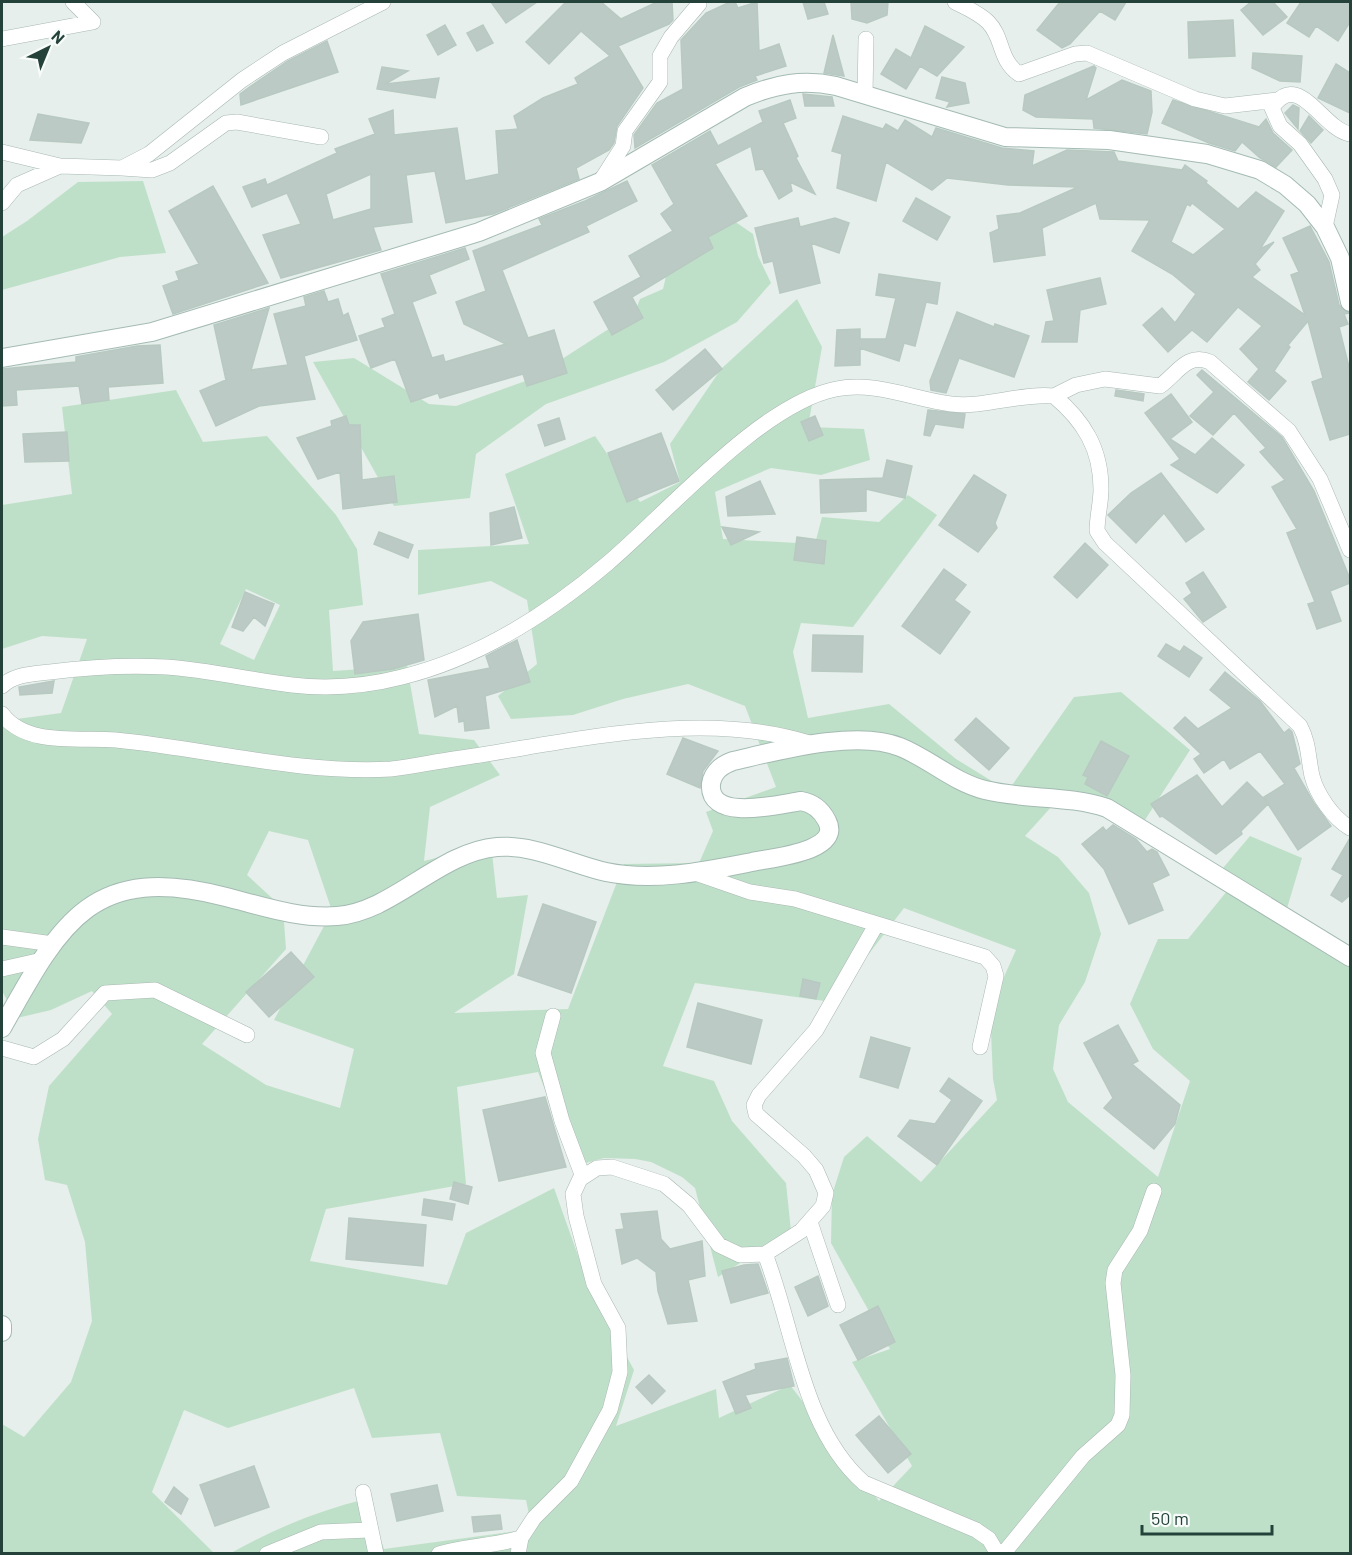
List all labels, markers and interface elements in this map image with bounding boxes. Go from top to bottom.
north arrow [18,18,78,78]
text: N [48,26,69,47]
scale bar [1142,1498,1272,1536]
text: 50 m [1151,1507,1189,1529]

